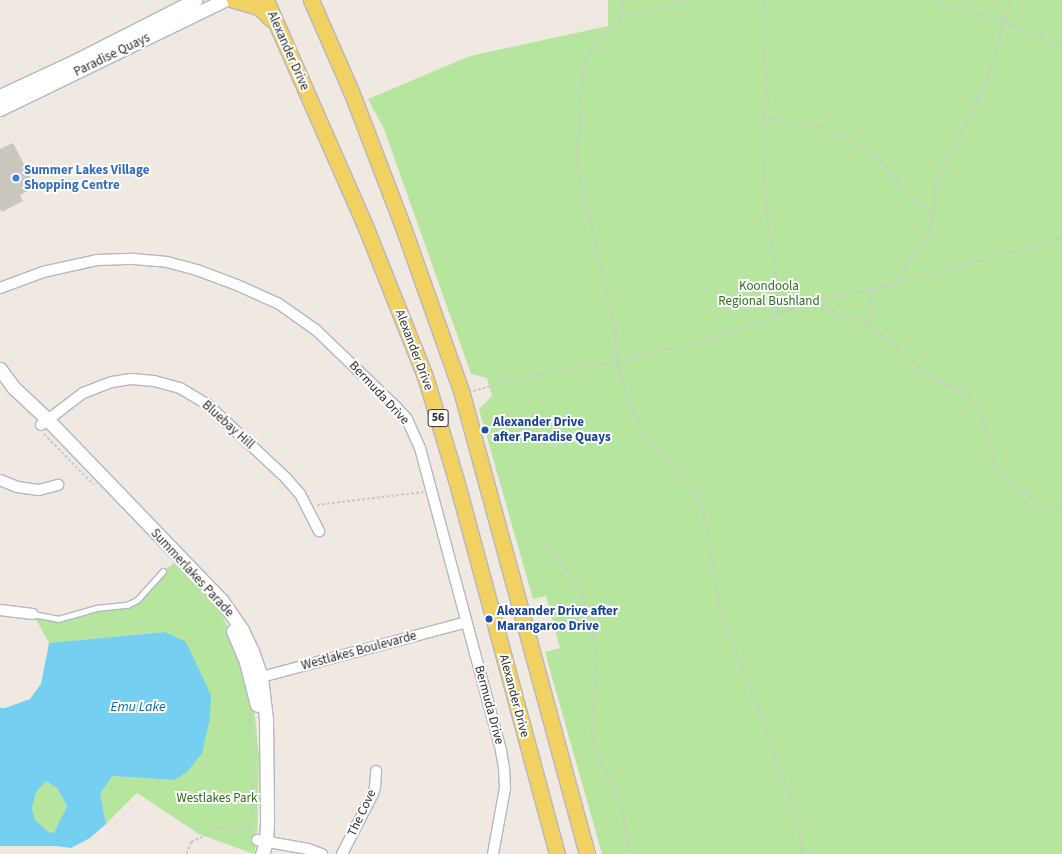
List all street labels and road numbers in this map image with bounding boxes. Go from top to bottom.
street label: Alexander Drive [264,9,312,93]
street label: Paradise Quays [71,30,153,80]
street label: Alexander Drive [391,308,437,392]
street label: Bermuda Drive [346,358,412,428]
street label: Bluebay Hill [199,397,257,453]
road number: 56 [427,408,449,428]
street label: Summerlakes Parade [147,526,237,620]
street label: Westlakes Boulevarde [300,628,418,674]
street label: Alexander Drive [495,653,533,739]
street label: Bermuda Drive [471,664,507,746]
street label: The Cove [344,787,380,839]

